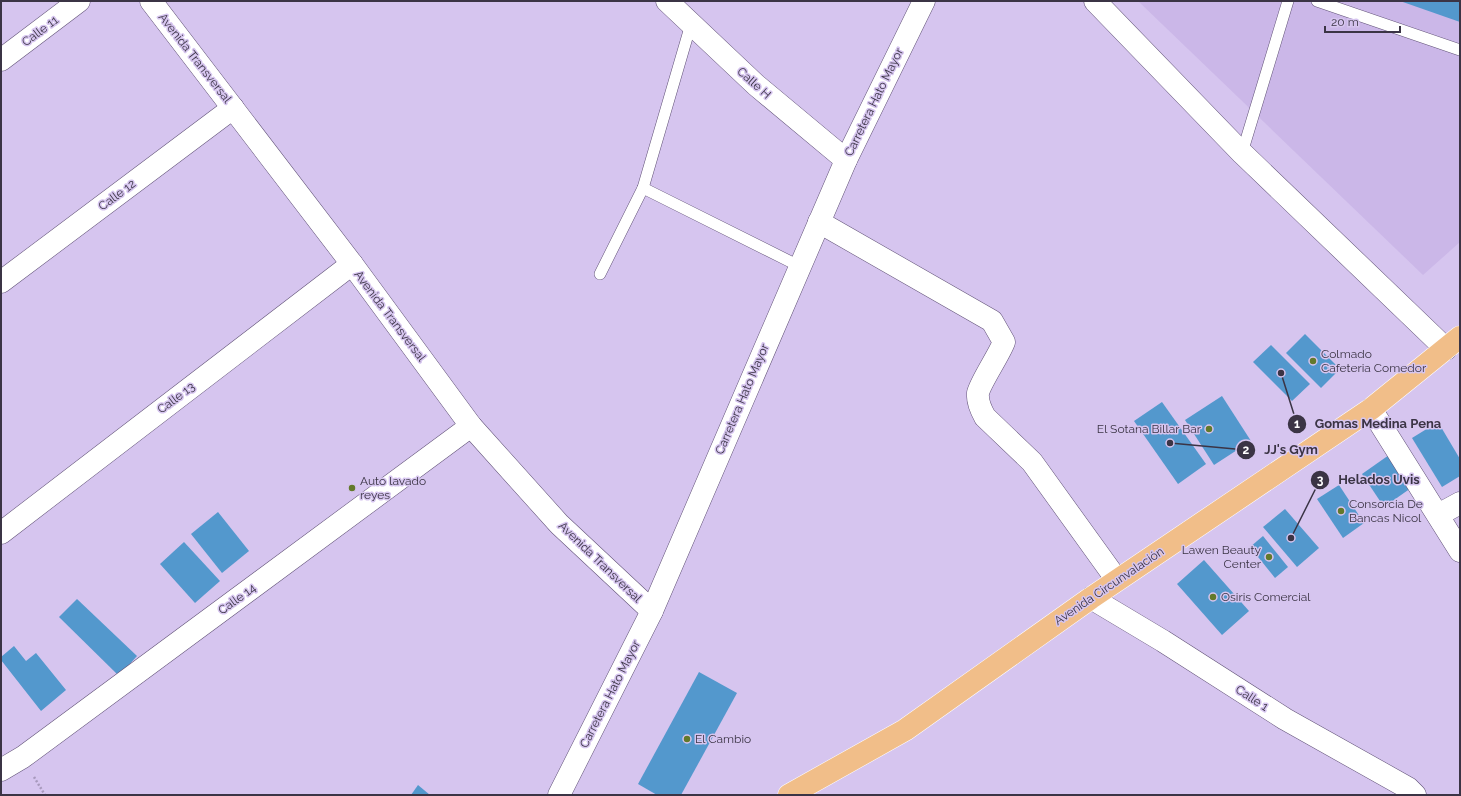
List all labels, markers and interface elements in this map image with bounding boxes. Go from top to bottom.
scale bar [1325,8,1400,34]
street label: Avenida Transversal [156,10,235,106]
street label: Calle 11 [19,13,61,49]
text: 20 m [1331,15,1359,29]
street label: Carretera Hato Mayor [842,45,907,158]
street label: Calle H [734,64,774,102]
street label: Calle 12 [96,177,138,213]
street label: Avenida Transversal [351,268,429,365]
street label: Carretera Hato Mayor [712,341,772,456]
place label: Colmado Cafeteria Comedor [1321,347,1427,375]
marker: Colmado Cafeteria Comedor [1308,356,1318,366]
street label: Calle 13 [155,379,197,417]
callout: Gomas Medina Pena [1287,411,1449,436]
text: Gomas Medina Pena [1315,416,1442,431]
text: 1 [1294,417,1300,431]
place label: El Sotana Billar Bar [1097,422,1202,436]
marker: El Sotana Billar Bar [1204,424,1214,434]
callout: JJ's Gym [1236,437,1326,462]
text: JJ's Gym [1264,442,1318,457]
text: 2 [1243,443,1250,457]
callout: Helados Uvis [1310,467,1427,492]
text: Helados Uvis [1338,472,1420,487]
text: 3 [1317,473,1324,487]
place label: Auto lavado reyes [360,474,426,502]
marker: Auto lavado reyes [347,483,357,493]
place label: Consorcia De Bancas Nicol [1349,497,1423,525]
marker: Consorcia De Bancas Nicol [1336,506,1346,516]
street label: Avenida Transversal [556,519,645,606]
place label: Lawen Beauty Center [1182,543,1262,571]
street label: Avenida Circunvalación [1052,544,1166,628]
marker: Lawen Beauty Center [1264,552,1274,562]
street label: Calle 14 [215,580,259,617]
place label: Osiris Comercial [1221,590,1311,604]
marker: Osiris Comercial [1208,592,1218,602]
street label: Carretera Hato Mayor [577,637,644,750]
street label: Calle 1 [1233,682,1271,714]
place label: El Cambio [695,732,751,746]
marker: El Cambio [682,734,692,744]

